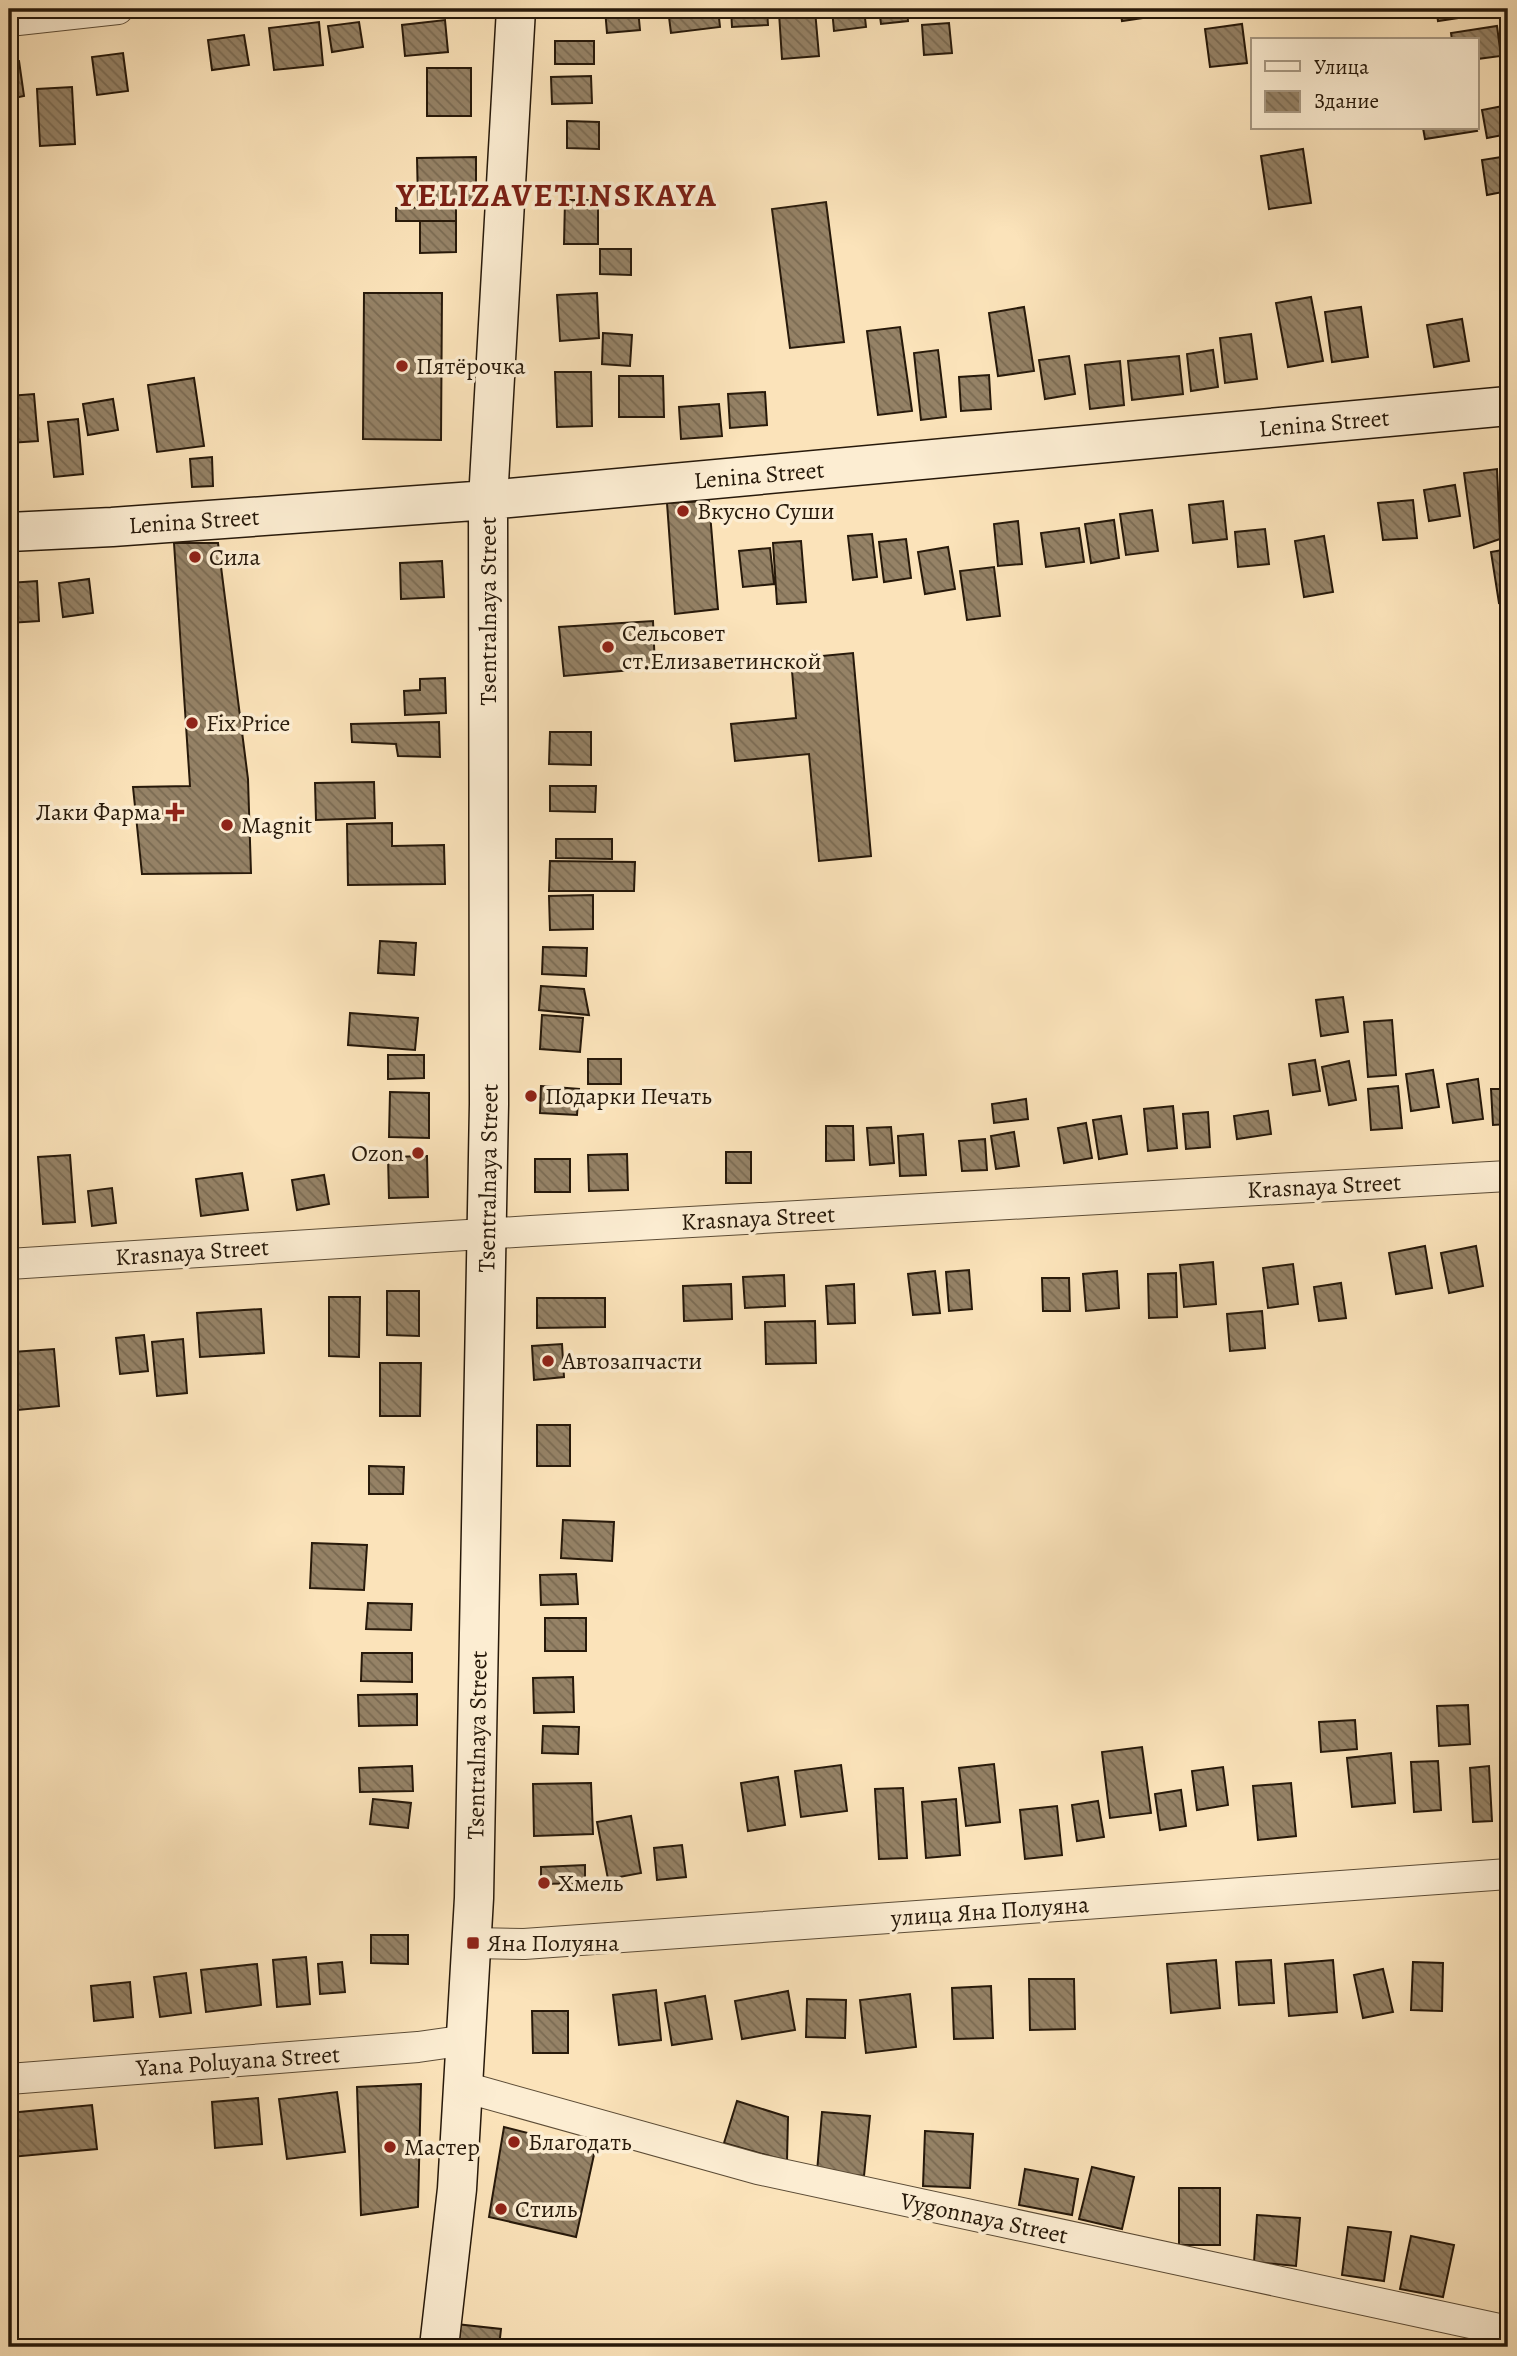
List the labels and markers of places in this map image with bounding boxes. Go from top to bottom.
place label: Пятёрочка [416,350,526,382]
marker: Пятёрочка [394,358,410,374]
place label: Вкусно Суши [697,495,835,527]
marker: Вкусно Суши [675,503,691,519]
place label: Сила [209,541,261,573]
marker: Сила [187,549,203,565]
place label: Сельсовет ст.Елизаветинской [622,617,822,677]
marker: Сельсовет ст.Елизаветинской [600,639,616,655]
place label: Fix Price [206,707,290,739]
marker: Fix Price [184,715,200,731]
place label: Лаки Фарма [36,796,161,828]
marker: Лаки Фарма [167,804,183,820]
place label: Magnit [241,809,312,841]
marker: Magnit [219,817,235,833]
place label: Подарки Печать [545,1080,712,1112]
marker: Подарки Печать [523,1088,539,1104]
place label: Ozon [351,1137,404,1169]
marker: Ozon [410,1145,426,1161]
place label: Автозапчасти [561,1345,702,1377]
marker: Автозапчасти [540,1353,556,1369]
place label: Хмель [558,1867,624,1899]
marker: Хмель [536,1875,552,1891]
place label: Яна Полуяна [487,1927,619,1959]
marker: Яна Полуяна [465,1935,481,1951]
place label: Благодать [528,2126,632,2158]
place label: Мастер [404,2131,480,2163]
marker: Благодать [506,2134,522,2150]
marker: Мастер [382,2139,398,2155]
place label: Стиль [515,2193,578,2225]
marker: Стиль [493,2201,509,2217]

